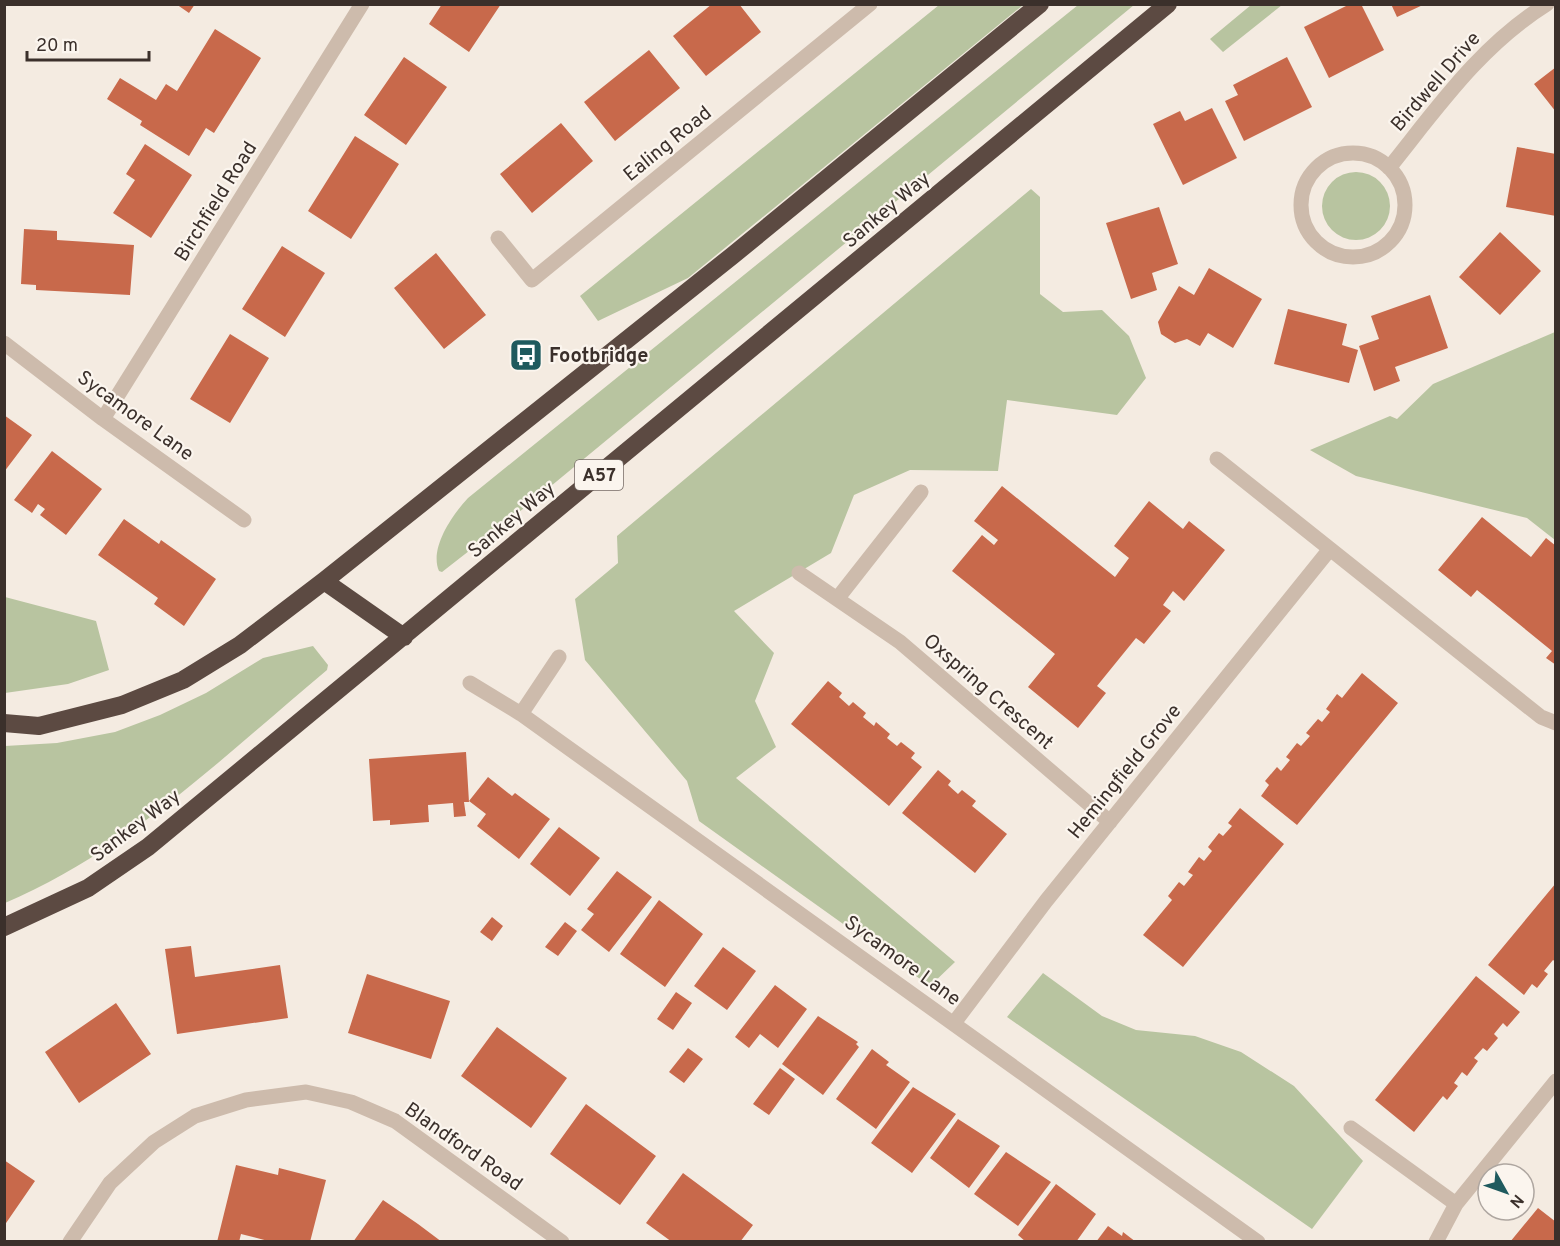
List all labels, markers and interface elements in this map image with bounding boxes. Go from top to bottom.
scale bar [27,24,148,62]
street label: Birdwell Drive [1386,27,1487,138]
text: 20 m [36,35,78,58]
street label: Ealing Road [619,101,718,188]
street label: Birchfield Road [169,137,264,267]
street label: Sankey Way [838,166,936,255]
bus stop icon: Footbridge [508,337,544,373]
place label: Footbridge [549,344,648,370]
street label: Sycamore Lane [71,366,198,468]
road number: A57 [575,460,623,490]
street label: Sankey Way [463,476,561,565]
street label: Oxspring Crescent [917,629,1058,756]
street label: Hemingfield Grove [1063,699,1188,845]
street label: Sankey Way [86,784,187,869]
street label: Sycamore Lane [838,911,965,1013]
street label: Blandford Road [399,1097,527,1198]
north arrow [1476,1162,1536,1222]
text: N [1505,1190,1527,1211]

